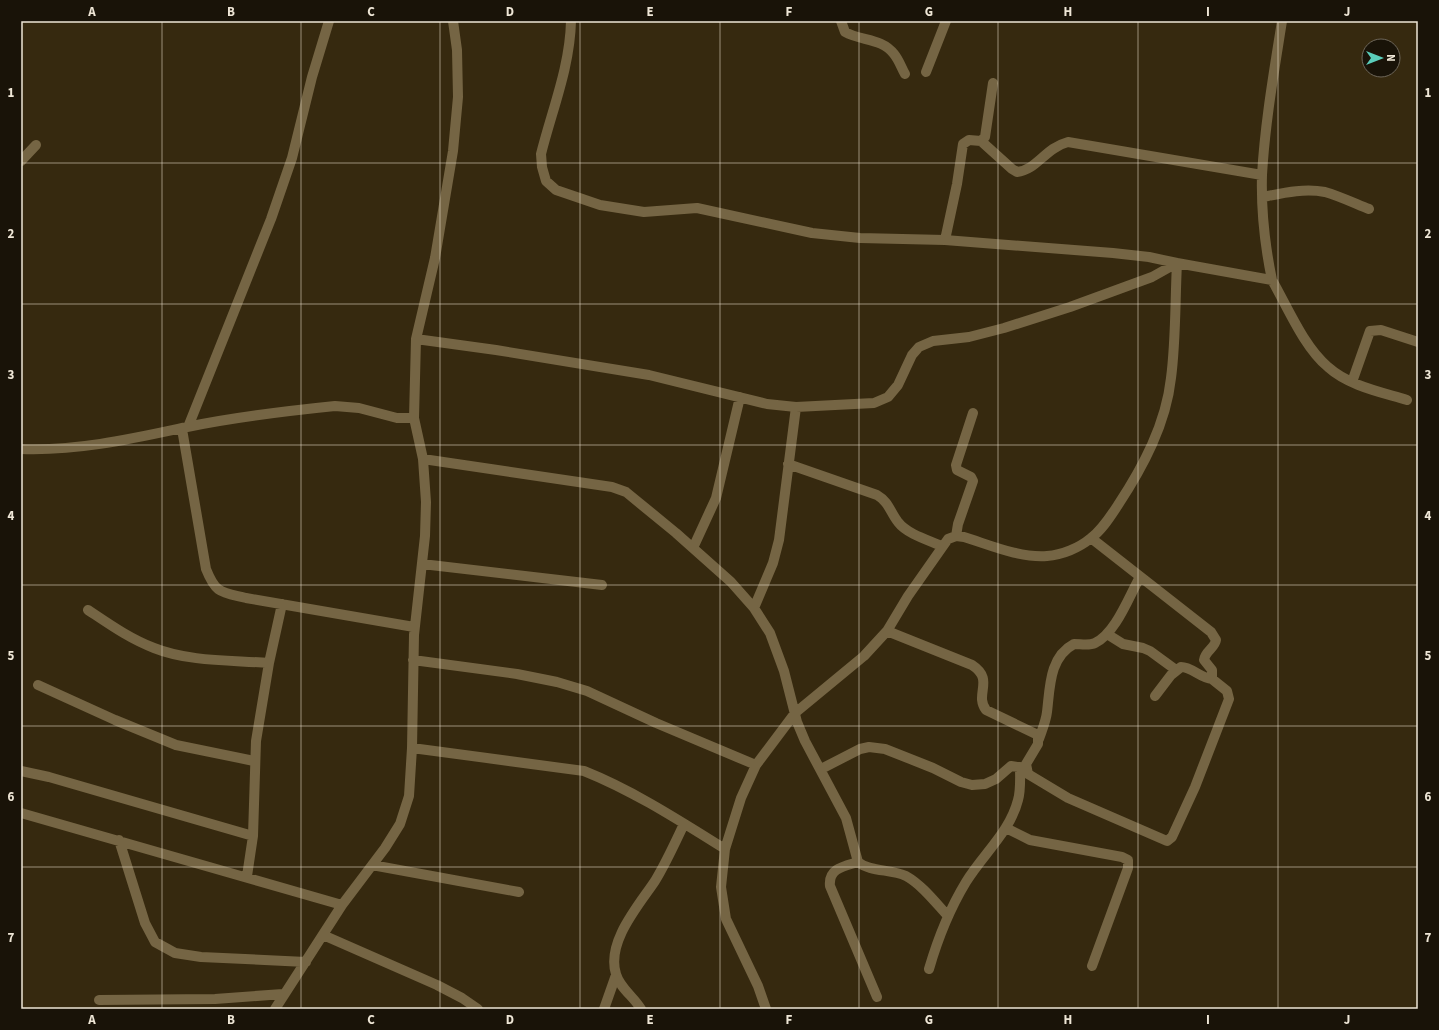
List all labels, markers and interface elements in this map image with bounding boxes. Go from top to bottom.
text: A [87,3,96,21]
text: B [227,3,235,21]
text: C [367,3,375,21]
text: D [506,3,514,21]
text: E [646,3,654,21]
text: F [786,3,793,21]
text: G [925,3,933,21]
text: H [1064,3,1072,21]
text: I [1206,3,1210,21]
text: J [1344,3,1350,21]
north arrow [1361,38,1401,78]
text: N [1383,54,1398,62]
text: 1 [8,84,15,102]
text: 1 [1425,84,1432,102]
text: 2 [8,225,15,243]
text: 2 [1425,225,1432,243]
text: 3 [8,366,15,384]
text: 3 [1425,366,1432,384]
text: 4 [8,507,15,525]
text: 4 [1425,507,1432,525]
text: 5 [8,647,15,665]
text: 5 [1425,647,1432,665]
text: 6 [8,788,15,806]
text: 6 [1425,788,1432,806]
text: 7 [8,929,15,947]
text: 7 [1425,929,1432,947]
text: A [87,1011,96,1029]
text: B [227,1011,235,1029]
text: C [367,1011,375,1029]
text: D [506,1011,514,1029]
text: E [646,1011,654,1029]
text: F [786,1011,793,1029]
text: G [925,1011,933,1029]
text: H [1064,1011,1072,1029]
text: I [1206,1011,1210,1029]
text: J [1344,1011,1350,1029]

